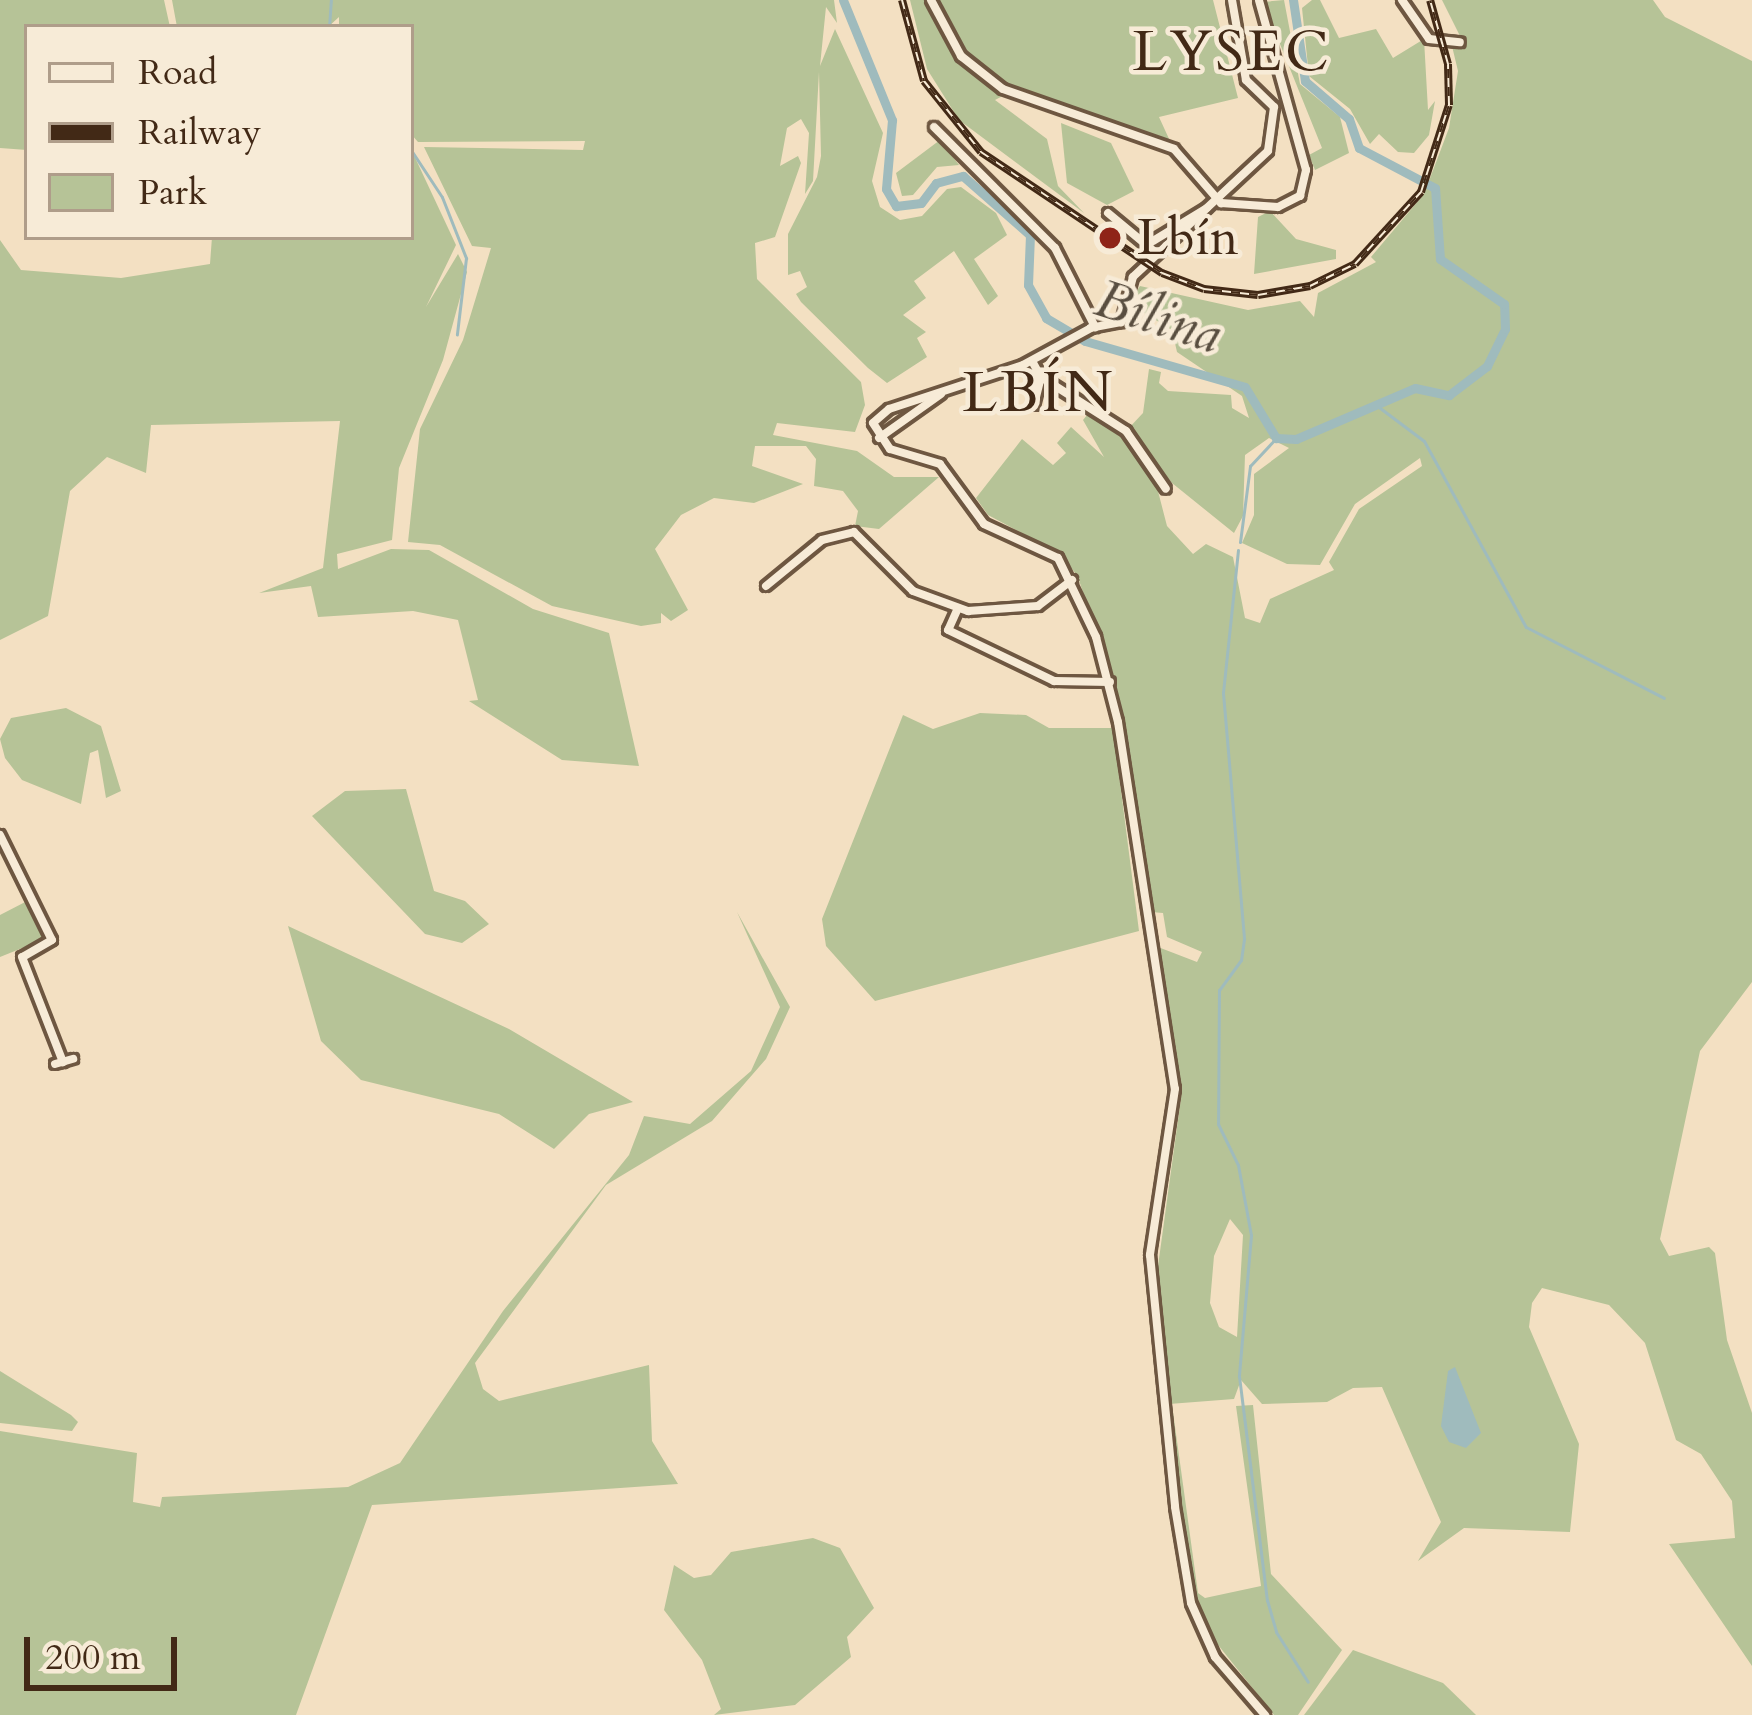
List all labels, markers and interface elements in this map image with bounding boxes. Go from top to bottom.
district label: LYSEC [1132,19,1332,87]
legend [24,24,414,240]
text: Road [138,48,217,97]
text: Railway [138,108,261,157]
text: Park [138,168,207,217]
place label: Lbín [1137,207,1239,269]
marker: Lbín [1094,222,1126,254]
water label: Bílina [1087,267,1229,369]
district label: LBÍN [962,360,1116,428]
scale bar [30,1613,183,1687]
text: 200 m [45,1633,140,1682]

